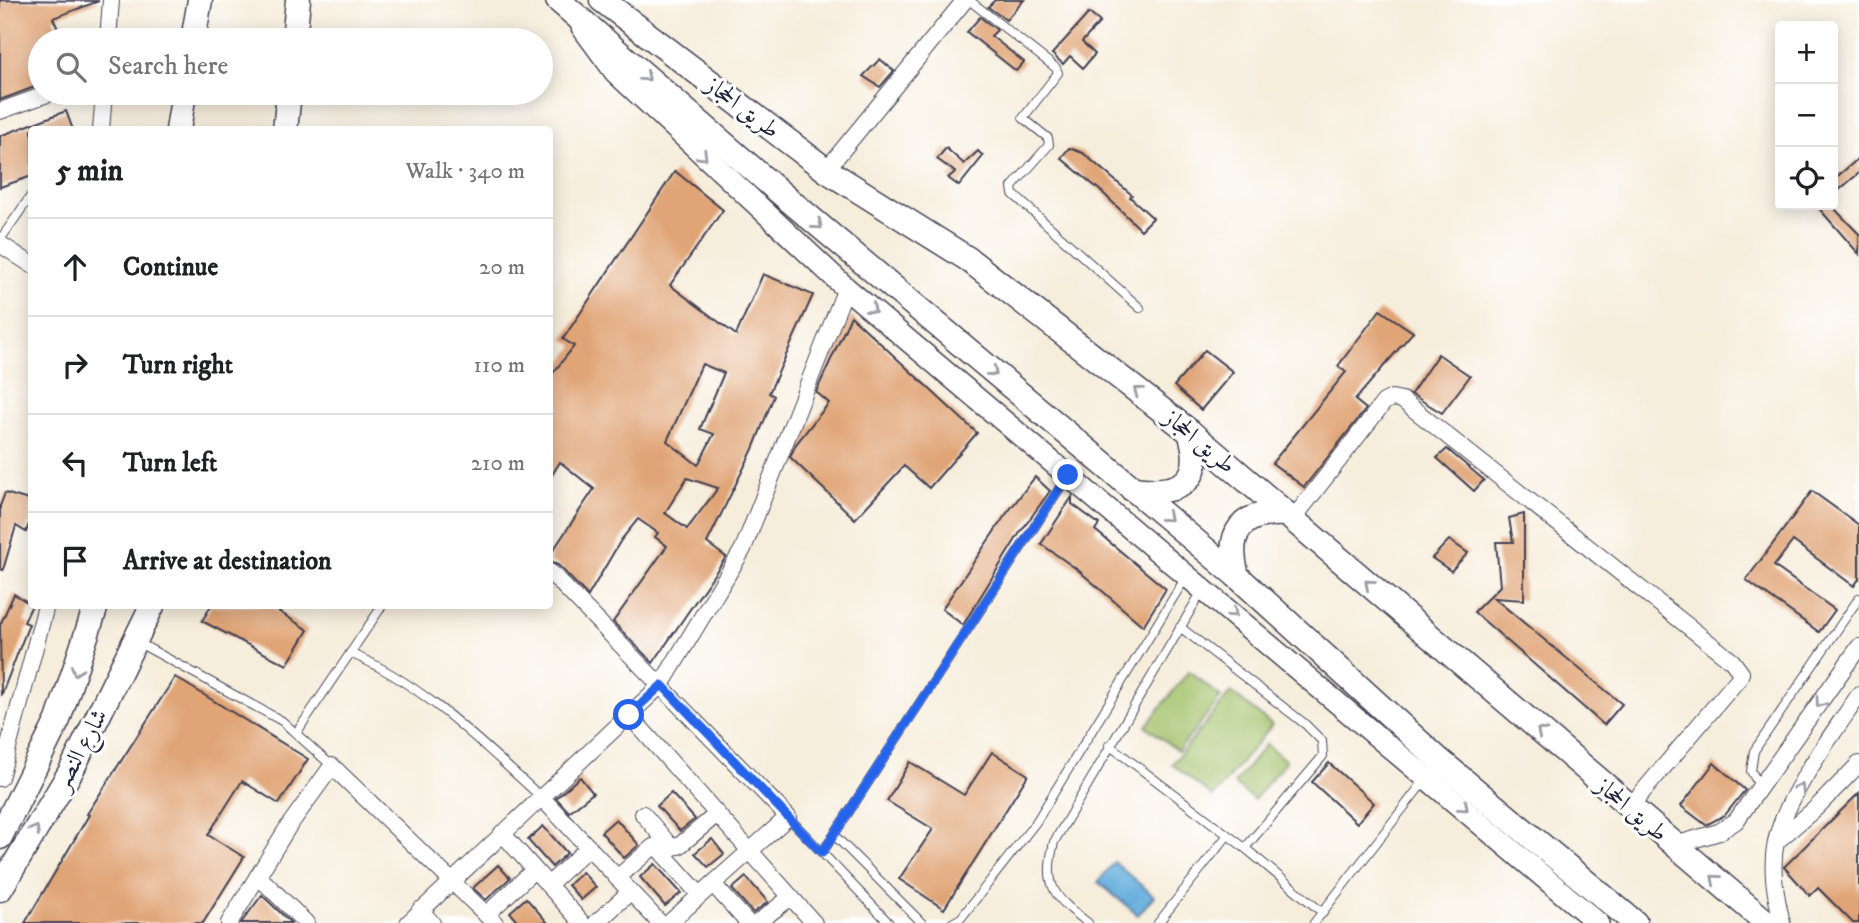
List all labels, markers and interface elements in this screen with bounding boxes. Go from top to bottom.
map controls [1775,21,1838,210]
button: + [1775,21,1838,84]
search box [28,28,553,105]
icon: search [52,48,90,86]
text: Search here [108,50,228,83]
one-way arrow [638,69,651,81]
street label: طريق الحجاز [698,69,786,145]
button: − [1775,84,1838,147]
button: locate [1775,147,1838,210]
one-way arrow [695,148,708,161]
text: 5 min [56,153,123,190]
text: Walk · 340 m [405,157,525,186]
one-way arrow [810,217,823,229]
icon: ahead [56,248,94,286]
text: Continue [123,251,218,284]
text: 20 m [479,253,525,282]
one-way arrow [864,301,876,314]
icon: right [56,346,94,384]
text: Turn right [123,349,233,382]
text: 110 m [474,351,525,380]
one-way arrow [984,364,997,376]
one-way arrow [1133,386,1146,399]
street label: طريق الحجاز [1155,402,1242,481]
icon: left [56,444,94,482]
text: Turn left [123,447,217,480]
text: 210 m [471,449,525,478]
route end [1052,459,1083,490]
one-way arrow [1159,509,1172,521]
icon: arrive [56,542,94,580]
text: Arrive at destination [123,545,332,578]
one-way arrow [1364,580,1377,592]
one-way arrow [1225,605,1238,617]
one-way arrow [70,664,84,676]
one-way arrow [1816,695,1828,708]
route start [613,699,644,730]
street label: شارع النصر [46,704,118,800]
one-way arrow [1537,728,1550,740]
street label: طريق الحجاز [1587,770,1674,849]
one-way arrow [1792,783,1805,796]
one-way arrow [1455,799,1468,811]
one-way arrow [27,825,40,838]
one-way arrow [1710,875,1723,887]

